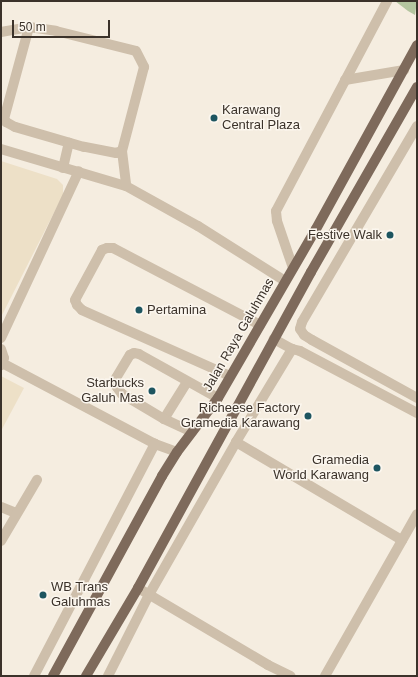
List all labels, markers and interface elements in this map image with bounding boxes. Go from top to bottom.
scale bar [14,12,112,38]
text: 50 m [19,20,46,34]
place label: Karawang Central Plaza [222,103,300,134]
marker: Karawang Central Plaza [209,113,219,123]
place label: Festive Walk [308,227,382,243]
marker: Festive Walk [385,230,395,240]
street label: Jalan Raya Galuhmas [200,276,278,394]
place label: Pertamina [147,302,206,318]
marker: Pertamina [134,305,144,315]
place label: Starbucks Galuh Mas [81,376,144,407]
marker: Starbucks Galuh Mas [147,386,157,396]
place label: Richeese Factory Gramedia Karawang [181,401,300,432]
marker: Richeese Factory Gramedia Karawang [303,411,313,421]
place label: Gramedia World Karawang [273,453,369,484]
marker: Gramedia World Karawang [372,463,382,473]
place label: WB Trans Galuhmas [51,580,110,611]
marker: WB Trans Galuhmas [38,590,48,600]

